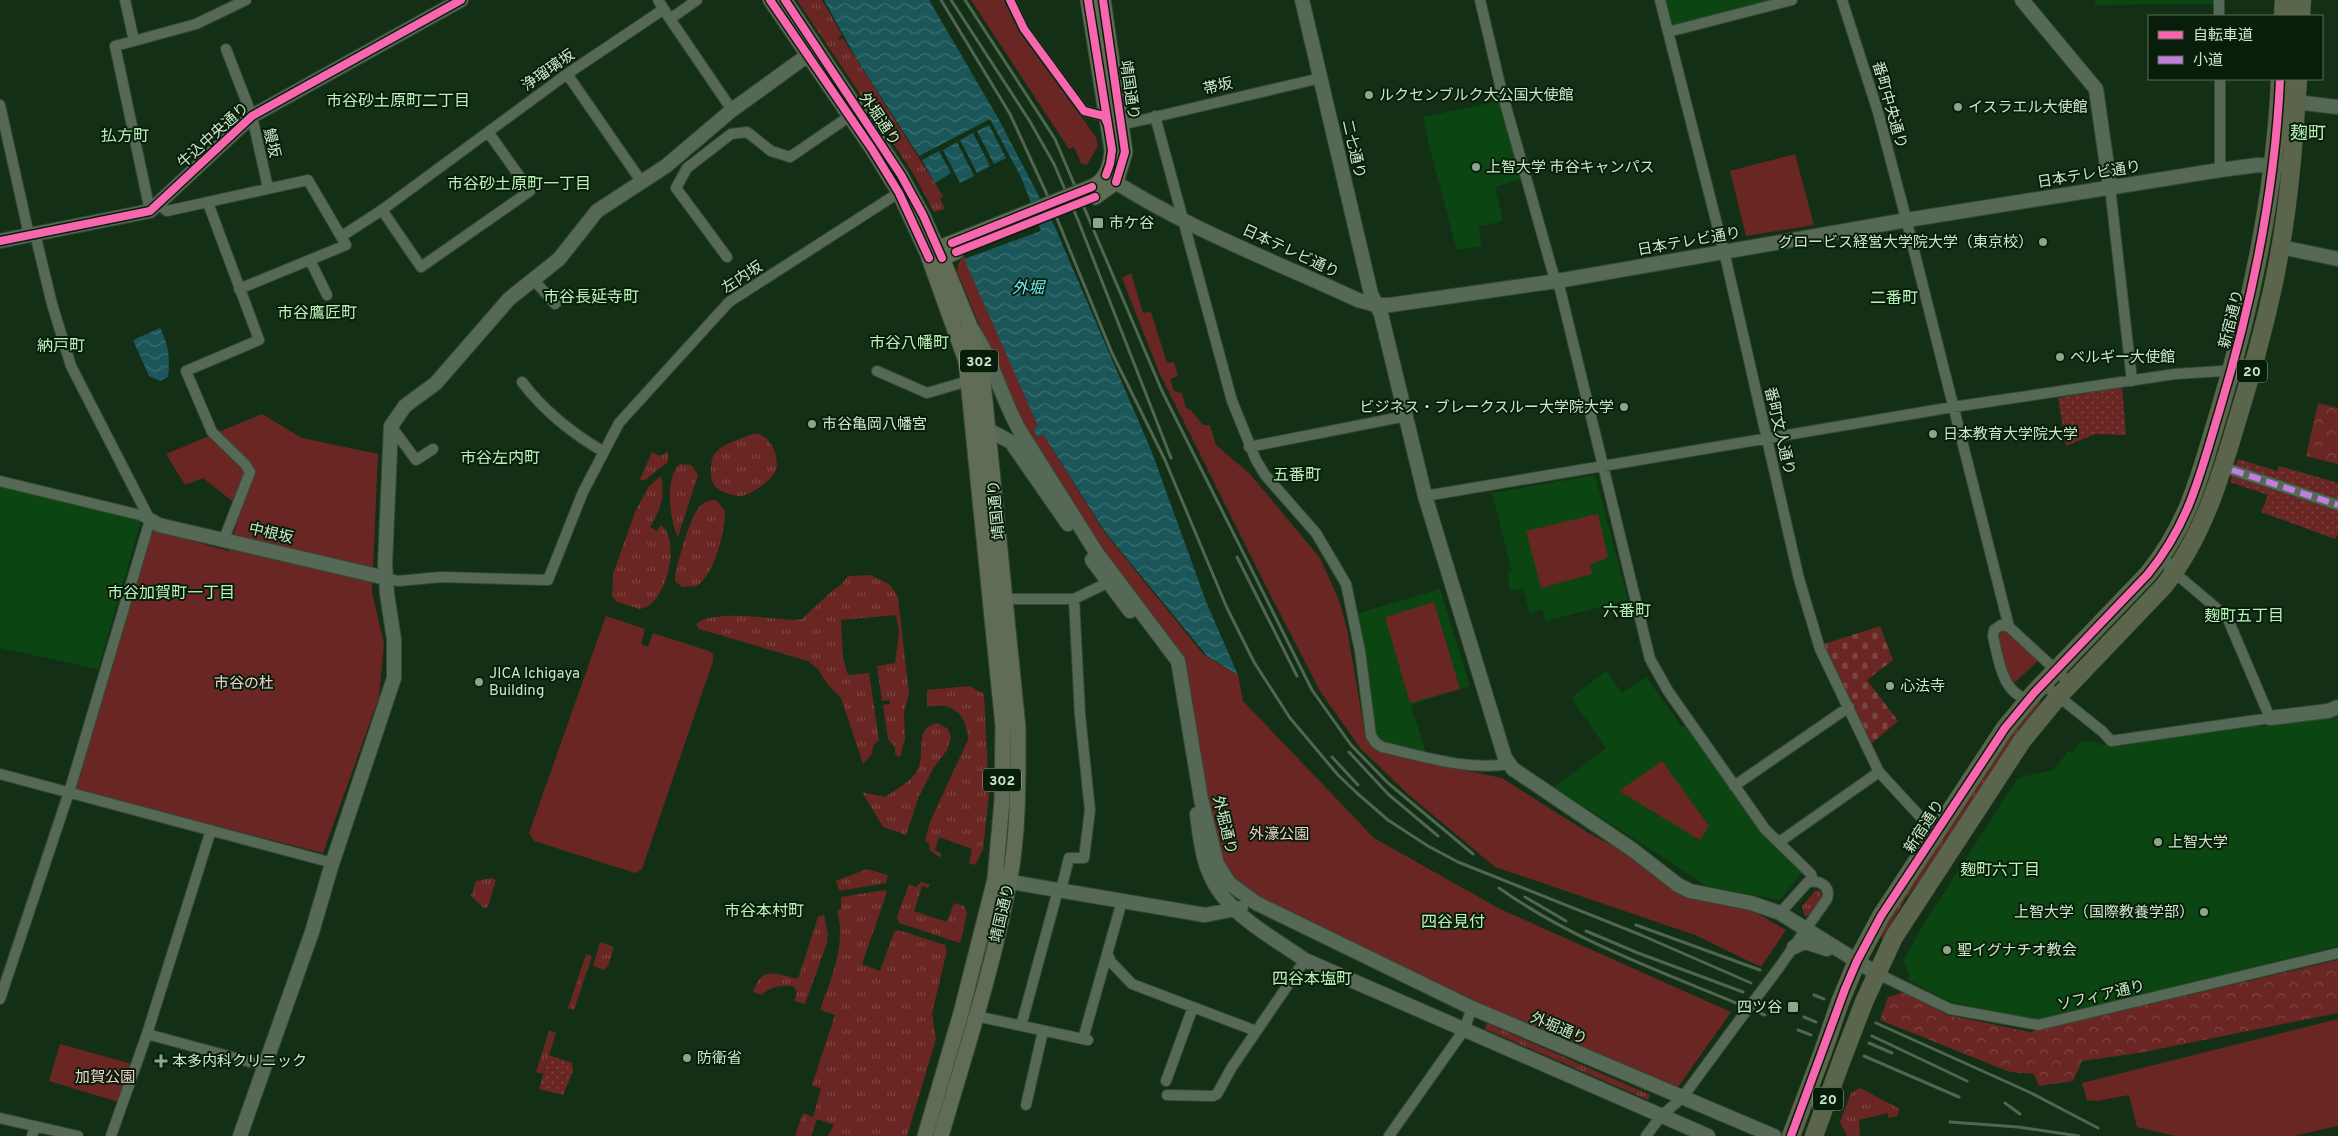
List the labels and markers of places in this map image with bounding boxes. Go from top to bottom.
place label: ルクセンブルク大公国大使館 [1379,86,1574,106]
marker: ルクセンブルク大公国大使館 [1363,89,1375,101]
place label: イスラエル大使館 [1968,98,2088,118]
marker: イスラエル大使館 [1952,101,1964,113]
place label: 上智大学 市谷キャンパス [1486,159,1655,178]
marker: 上智大学 市谷キャンパス [1470,161,1482,173]
place label: 市ケ谷 [1109,215,1154,234]
marker: 市ケ谷 [1091,216,1105,230]
place label: グロービス経営大学院大学（東京校） [1778,234,2033,253]
marker: グロービス経営大学院大学（東京校） [2037,236,2049,248]
place label: ベルギー大使館 [2070,348,2175,368]
marker: ベルギー大使館 [2054,351,2066,363]
place label: ビジネス・ブレークスルー大学院大学 [1359,399,1614,418]
marker: ビジネス・ブレークスルー大学院大学 [1618,401,1630,413]
place label: 市谷亀岡八幡宮 [822,416,927,435]
marker: 市谷亀岡八幡宮 [806,418,818,430]
place label: 日本教育大学院大学 [1943,426,2078,445]
marker: 日本教育大学院大学 [1927,428,1939,440]
place label: JICA Ichigaya Building [489,665,580,701]
marker: JICA Ichigaya Building [473,676,485,688]
place label: 心法寺 [1900,678,1945,697]
marker: 心法寺 [1884,680,1896,692]
place label: 上智大学 [2168,834,2228,853]
marker: 上智大学 [2152,836,2164,848]
place label: 上智大学（国際教養学部） [2014,904,2194,923]
marker: 上智大学（国際教養学部） [2198,906,2210,918]
place label: 聖イグナチオ教会 [1957,942,2077,961]
marker: 聖イグナチオ教会 [1941,944,1953,956]
place label: 四ツ谷 [1737,999,1782,1018]
marker: 四ツ谷 [1786,1000,1800,1014]
place label: 防衛省 [697,1050,742,1069]
marker: 防衛省 [681,1052,693,1064]
place label: 本多内科クリニック [172,1053,307,1072]
marker: 本多内科クリニック [154,1054,168,1068]

